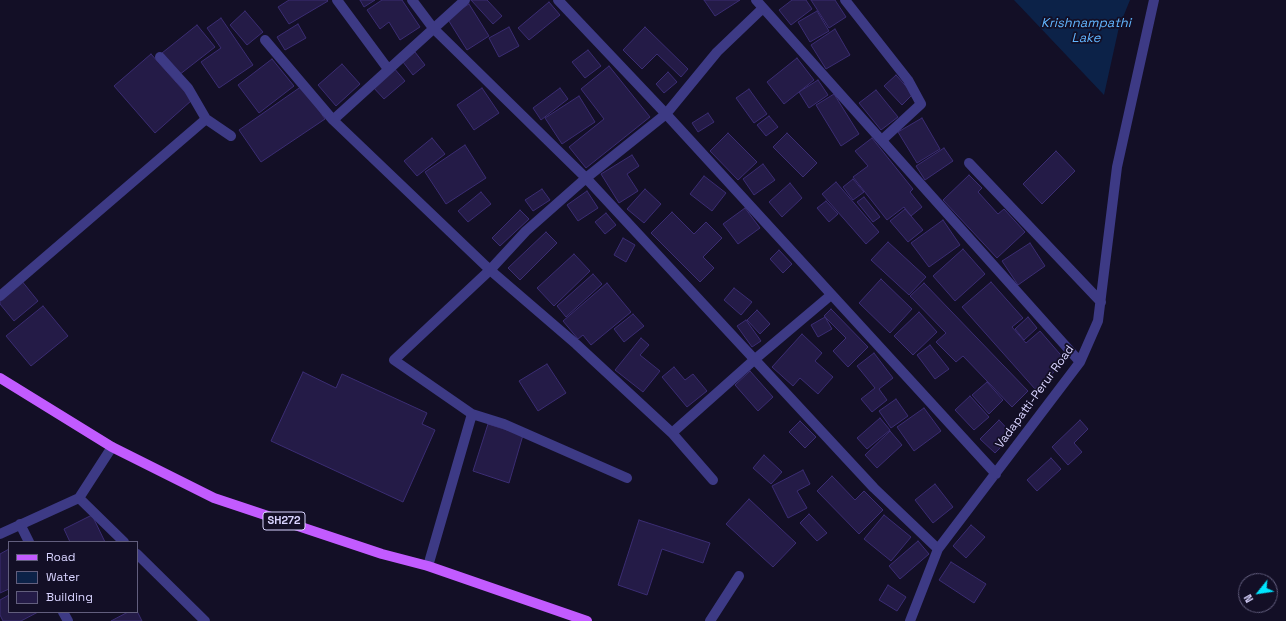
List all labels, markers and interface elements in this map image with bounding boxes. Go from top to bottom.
water label: Krishnampathi Lake [1041,15,1131,46]
street label: Vadapatti-Perur Road [993,343,1077,451]
road number: SH272 [263,512,305,530]
legend [8,541,138,613]
text: Road [46,549,75,565]
text: Water [46,569,80,585]
north arrow [1238,573,1278,613]
text: Building [46,589,93,605]
text: N [1241,592,1256,605]

